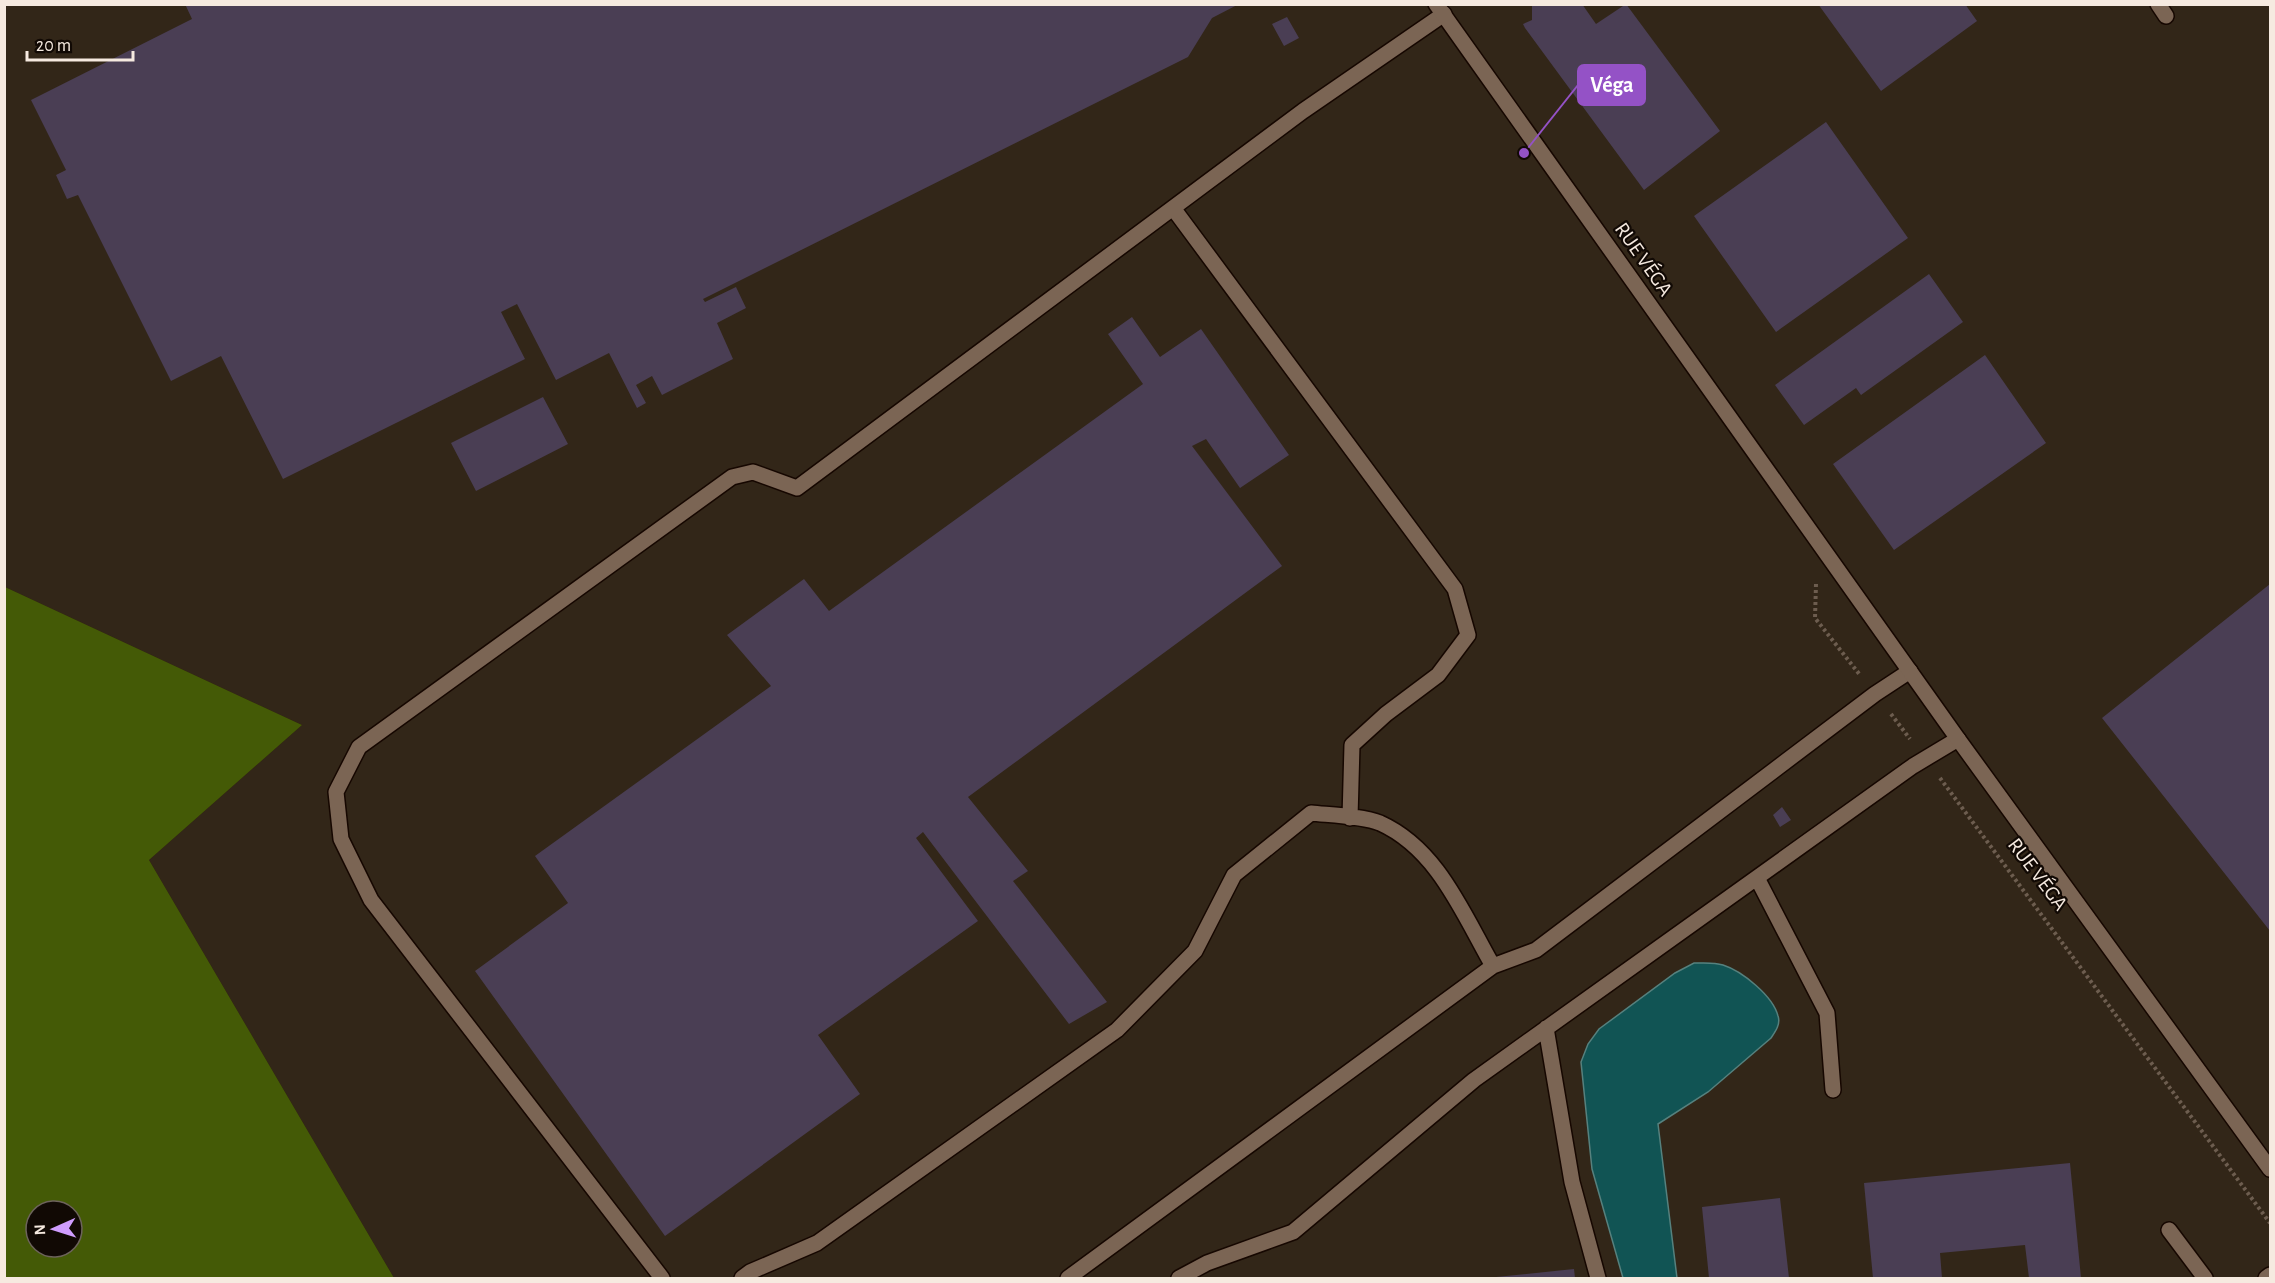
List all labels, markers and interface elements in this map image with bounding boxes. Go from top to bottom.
scale bar [27,24,134,62]
text: 20 m [36,37,71,55]
callout: Véga [1578,65,1645,105]
text: Véga [1590,74,1634,96]
street label: RUE VÉGA [1611,218,1678,300]
street label: RUE VÉGA [2004,833,2073,914]
north arrow [24,1199,84,1259]
text: N [32,1224,48,1236]

